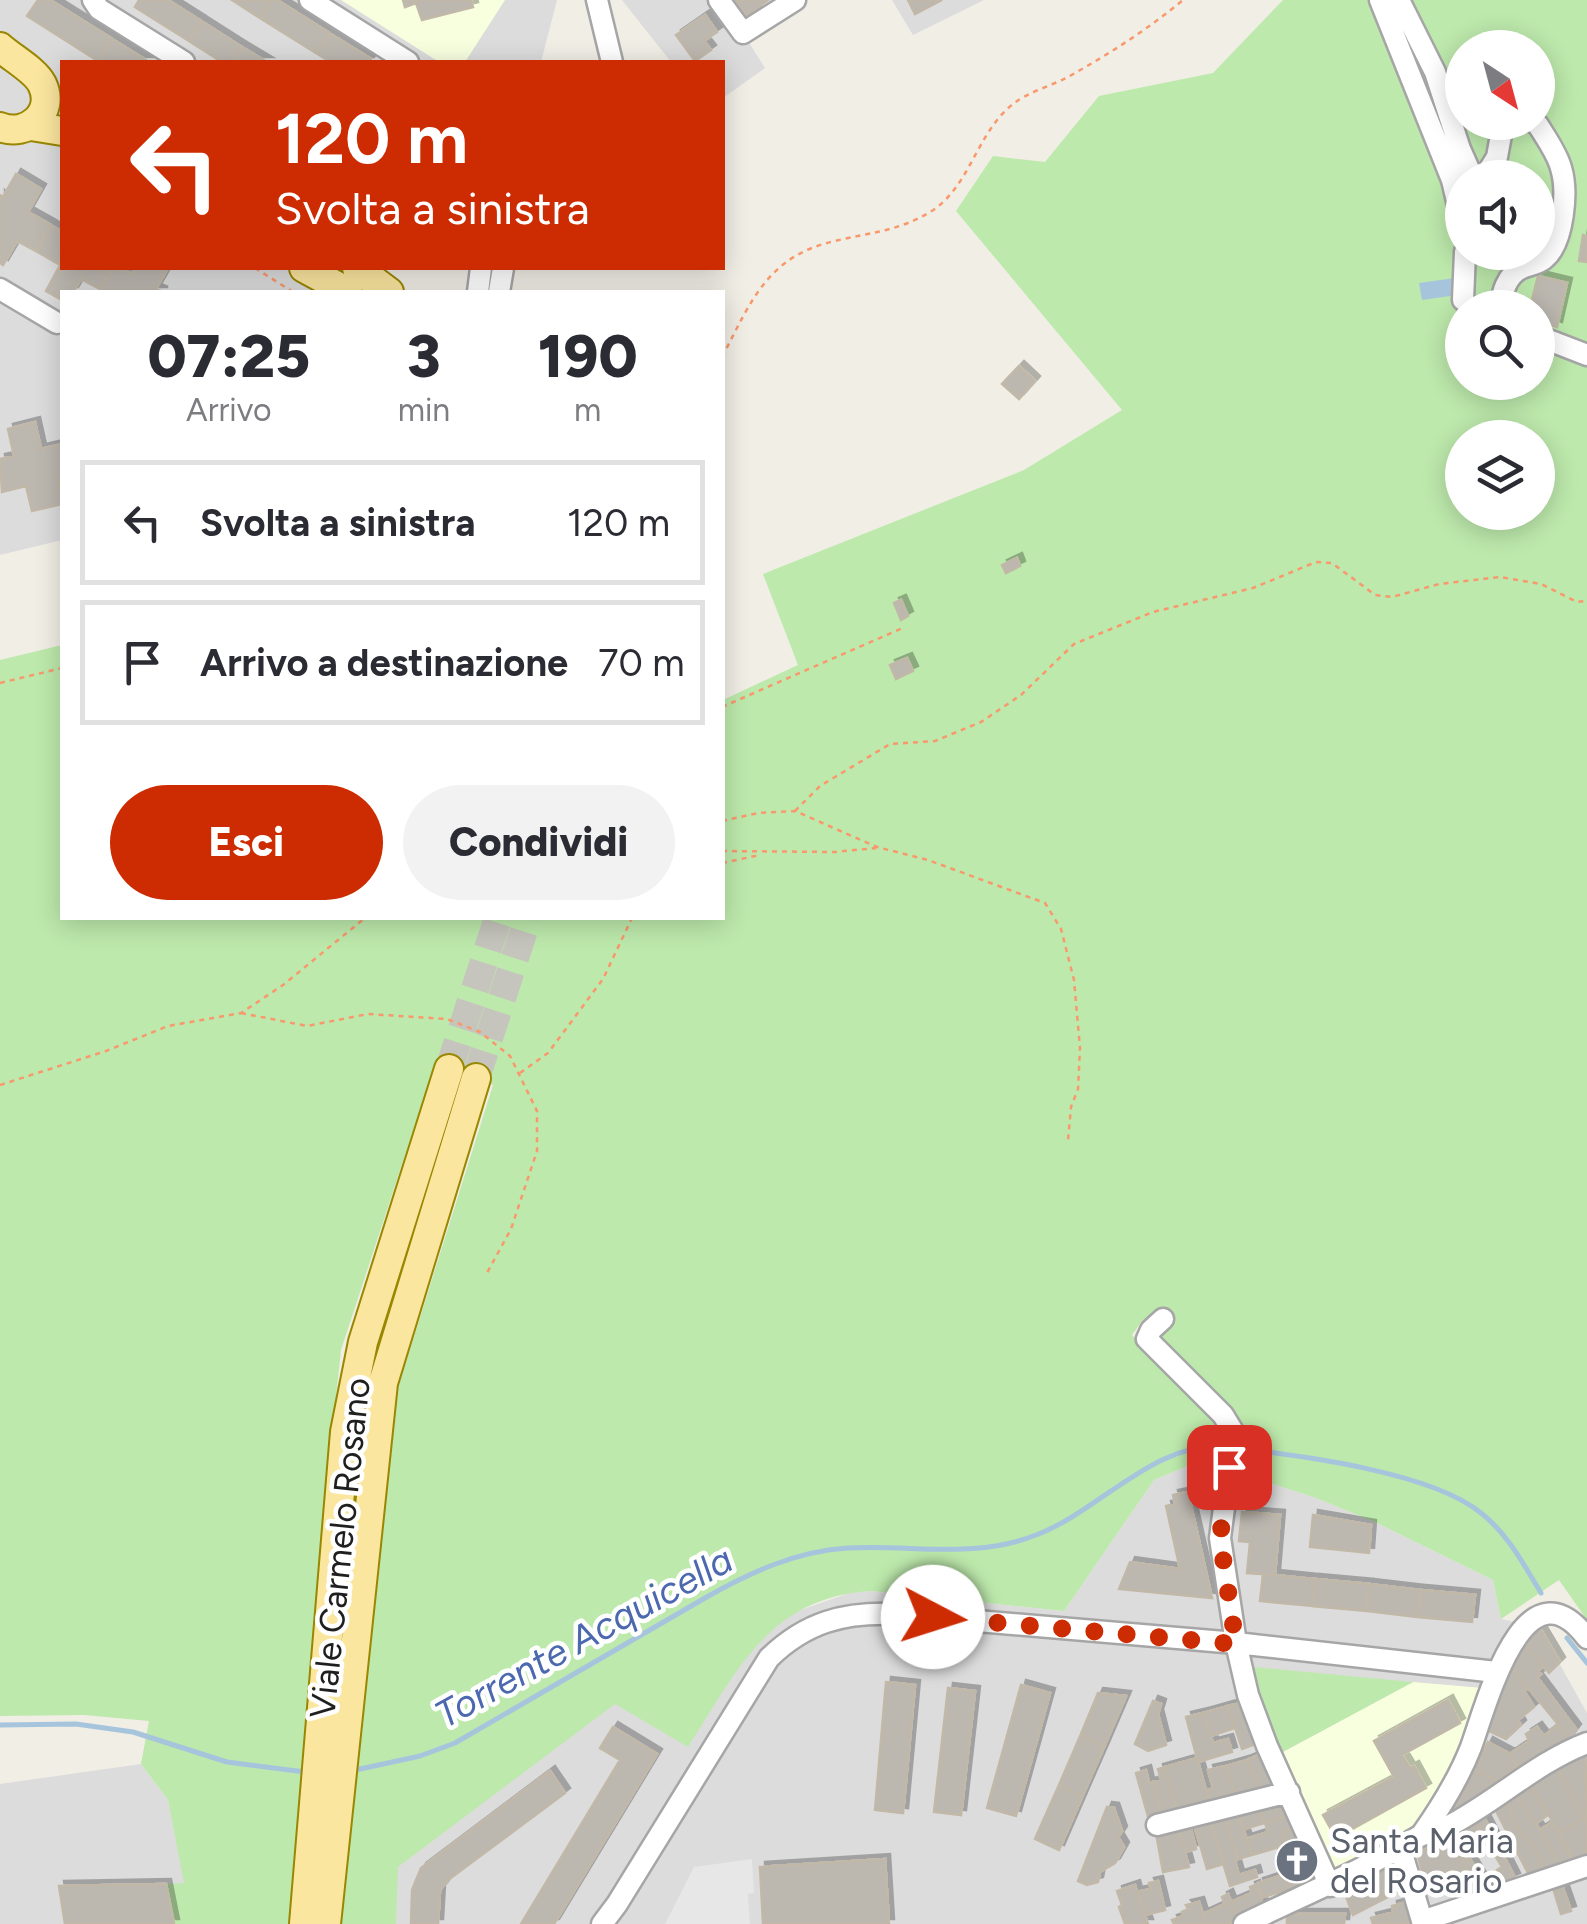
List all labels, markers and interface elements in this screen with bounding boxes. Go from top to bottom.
north arrow [1445,30,1555,140]
map controls [1445,30,1555,530]
text: 120 m [275,96,468,181]
icon: left [110,100,240,230]
button: sound [1445,160,1555,270]
text: Svolta a sinistra [275,181,590,235]
button: search [1445,290,1555,400]
text: 07:25 [147,320,310,392]
text: 3 [407,320,441,392]
text: 190 [538,320,638,392]
text: Arrivo [186,391,272,429]
text: min [398,391,450,429]
text: m [574,391,601,429]
button: layers [1445,420,1555,530]
icon: left [115,495,170,550]
text: Svolta a sinistra [200,500,475,546]
text: 120 m [567,500,670,546]
icon: arrive [115,635,170,690]
text: Arrivo a destinazione [200,640,568,686]
text: 70 m [598,640,685,686]
button: Esci [110,785,383,900]
button: Condividi [403,785,675,900]
street label: Viale Carmelo Rosano [301,1376,379,1720]
pin [1187,1425,1272,1510]
icon: arrive [1202,1440,1257,1495]
water label: Torrente Acquicella [427,1536,741,1738]
position arrow [881,1565,985,1669]
place label: Santa Maria del Rosario [1330,1820,1514,1902]
church icon: Santa Maria del Rosario [1274,1838,1320,1884]

